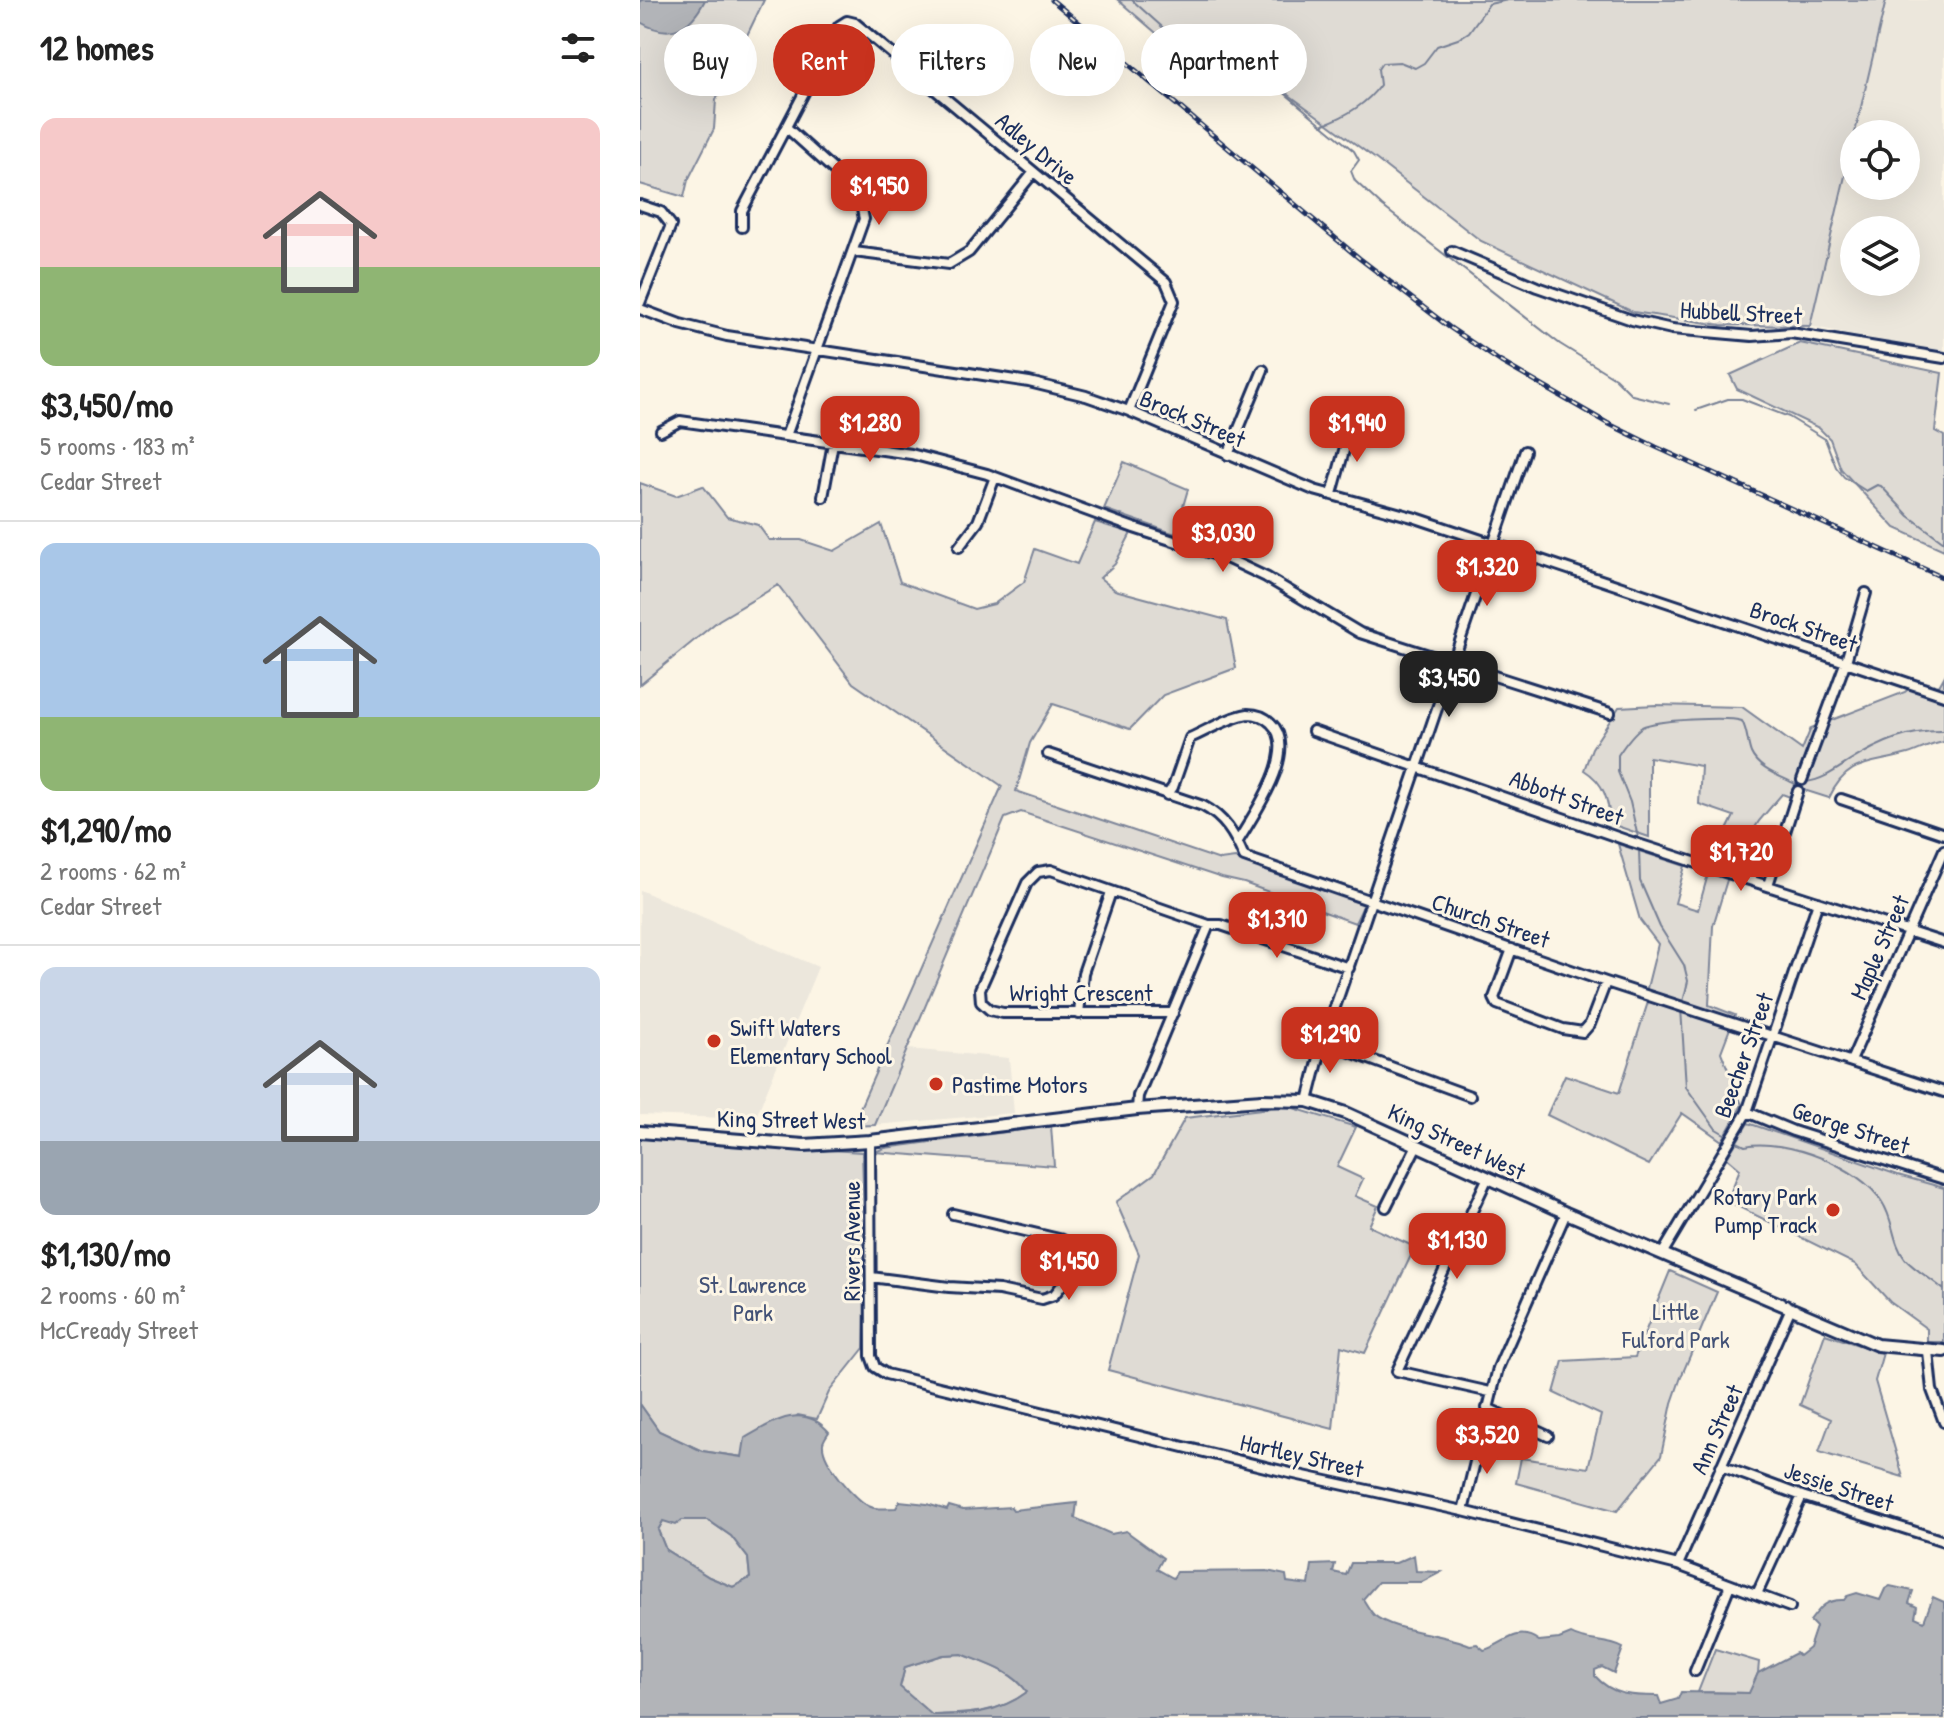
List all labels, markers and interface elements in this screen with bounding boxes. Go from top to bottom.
chip: Buy [664,24,757,96]
chip: Rent [773,24,875,96]
chip: Filters [891,24,1014,96]
chip: New [1030,24,1125,96]
chip: Apartment [1141,24,1307,96]
text: 12 homes [40,25,154,71]
icon: filters [556,26,600,70]
street label: Adley Drive [989,104,1085,192]
map controls [1840,120,1920,296]
button: locate [1840,120,1920,200]
pin: $1,950 [814,159,944,227]
text: $1,950 [849,167,909,202]
icon: home [248,170,392,314]
button: layers [1840,216,1920,296]
street label: Hubbell Street [1679,293,1803,331]
street label: Brock Street [1135,381,1251,455]
text: $3,450/mo [40,382,173,428]
pin: $1,280 [805,396,935,464]
pin: $1,940 [1292,396,1422,464]
text: $1,280 [839,404,901,439]
text: $1,940 [1328,404,1386,439]
text: 5 rooms · 183 m² [40,428,195,463]
text: Cedar Street [40,463,161,498]
pin: $3,030 [1158,506,1288,574]
text: $3,030 [1190,514,1256,549]
pin: $1,320 [1422,540,1552,608]
text: $1,320 [1455,548,1519,583]
street label: Brock Street [1746,593,1863,660]
icon: home [248,595,392,739]
pin: $3,450 [1384,651,1514,719]
text: $3,450 [1418,659,1480,694]
street label: Abbott Street [1506,762,1629,833]
text: $1,290/mo [40,807,171,853]
pin: $1,720 [1676,825,1806,893]
text: $1,720 [1709,833,1773,868]
text: 2 rooms · 62 m² [40,853,186,888]
street label: Church Street [1428,885,1555,955]
text: Cedar Street [40,888,161,923]
street label: Maple Street [1842,889,1917,1004]
pin: $1,310 [1212,892,1342,960]
text: $1,310 [1247,900,1307,935]
street label: Wright Crescent [1009,976,1153,1008]
street label: Beecher Street [1706,987,1781,1122]
pin: $1,290 [1265,1007,1395,1075]
place label: Swift Waters Elementary School [730,1011,893,1071]
text: $1,290 [1299,1015,1361,1050]
icon: home [248,1019,392,1163]
marker: Swift Waters Elementary School [705,1032,723,1050]
place label: Pastime Motors [952,1068,1088,1100]
marker: Pastime Motors [927,1075,945,1093]
street label: George Street [1788,1093,1914,1161]
street label: King Street West [1383,1095,1532,1187]
street label: King Street West [717,1102,866,1136]
street label: Rivers Avenue [835,1180,867,1301]
place label: Rotary Park Pump Track [1714,1180,1817,1240]
marker: Rotary Park Pump Track [1824,1201,1842,1219]
pin: $1,130 [1392,1213,1522,1281]
text: $1,130 [1427,1221,1487,1256]
text: $1,130/mo [40,1231,170,1277]
pin: $1,450 [1004,1234,1134,1302]
text: $1,450 [1039,1242,1099,1277]
park label: St. Lawrence Park [699,1268,807,1328]
text: 2 rooms · 60 m² [40,1277,186,1312]
park label: Little Fulford Park [1621,1295,1730,1355]
text: McCready Street [40,1312,198,1347]
street label: Ann Street [1682,1379,1750,1479]
pin: $3,520 [1422,1408,1552,1476]
text: $3,520 [1455,1416,1519,1451]
street label: Hartley Street [1237,1425,1368,1485]
street label: Jessie Street [1780,1453,1898,1519]

